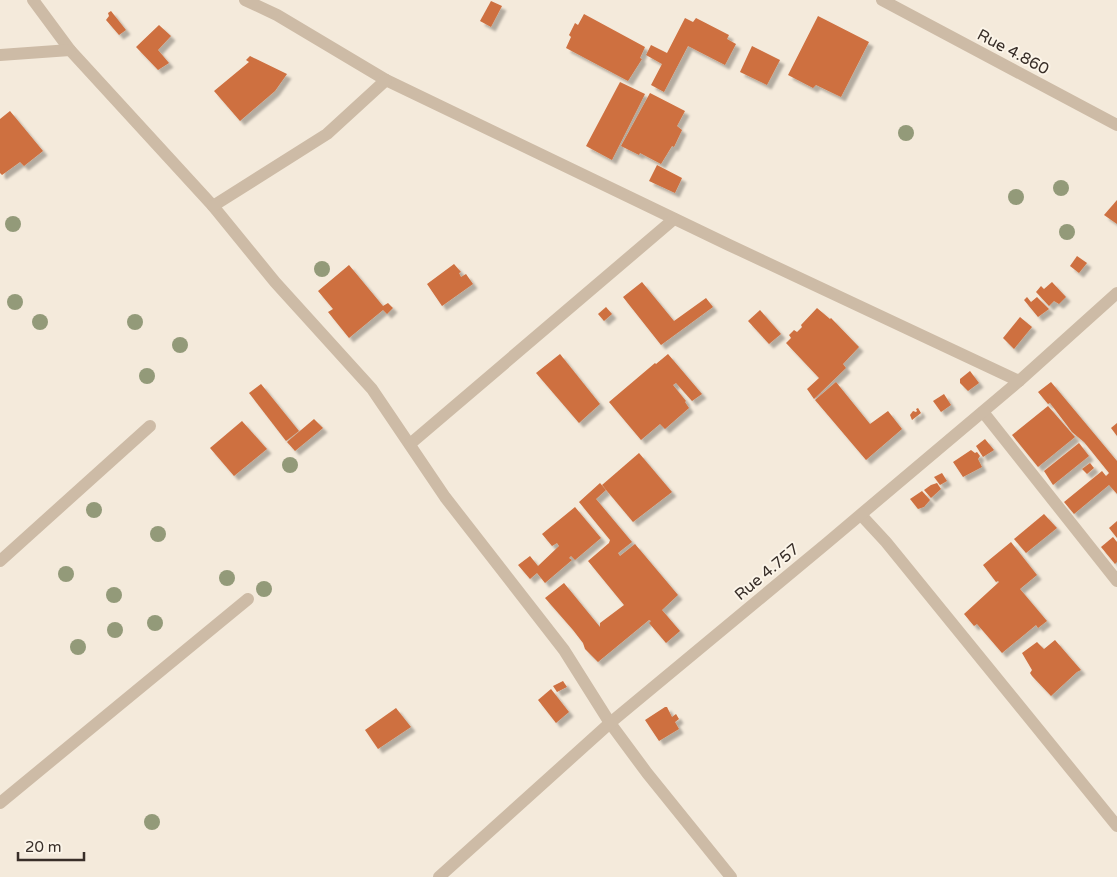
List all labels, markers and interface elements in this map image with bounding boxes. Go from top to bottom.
street label: Rue 4.860 [974,25,1052,79]
street label: Rue 4.757 [730,539,804,605]
scale bar [18,830,84,862]
text: 20 m [25,838,62,856]

